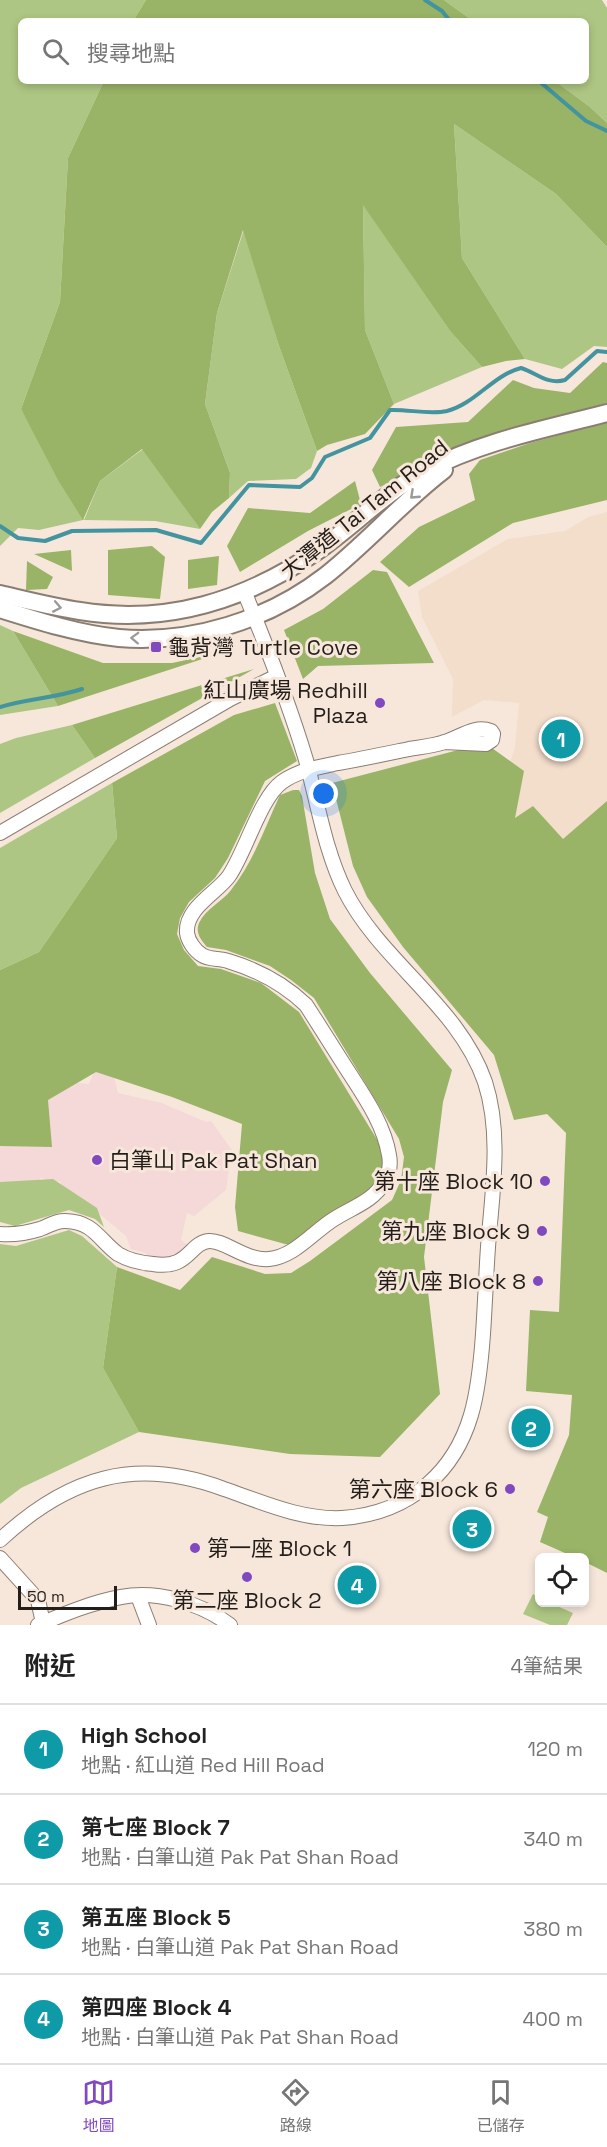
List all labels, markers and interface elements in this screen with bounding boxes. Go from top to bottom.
search box [18,18,589,84]
icon: search [39,35,72,68]
text: 搜尋地點 [87,39,175,67]
street label: 大潭道 Tai Tam Road [274,433,454,585]
one-way arrow [410,488,420,499]
one-way arrow [52,600,62,613]
one-way arrow [131,632,140,645]
place label: 龜背灣 Turtle Cove [168,633,359,661]
marker: 龜背灣 Turtle Cove [149,640,163,654]
place label: 紅山廣場 Redhill Plaza [204,676,368,729]
marker: 紅山廣場 Redhill Plaza [373,696,387,710]
pin: 1 [542,716,580,762]
your location [309,779,338,808]
place label: 白筆山 Pak Pat Shan [109,1146,318,1174]
marker: 白筆山 Pak Pat Shan [90,1153,104,1167]
place label: 第十座 Block 10 [374,1167,533,1195]
marker: 第十座 Block 10 [538,1174,552,1188]
place label: 第九座 Block 9 [381,1217,530,1245]
marker: 第九座 Block 9 [535,1224,549,1238]
place label: 第八座 Block 8 [376,1267,526,1295]
marker: 第八座 Block 8 [531,1274,545,1288]
pin: 2 [512,1406,550,1450]
place label: 第六座 Block 6 [349,1475,498,1503]
marker: 第六座 Block 6 [503,1482,517,1496]
pin: 3 [452,1506,492,1552]
place label: 第一座 Block 1 [207,1534,352,1562]
marker: 第一座 Block 1 [188,1541,202,1555]
map controls [535,1553,589,1607]
button: locate [535,1553,589,1607]
pin: 4 [338,1562,376,1608]
marker: 第二座 Block 2 [240,1570,254,1584]
scale bar [18,1583,117,1610]
text: 50 m [27,1586,65,1607]
place label: 第二座 Block 2 [172,1586,322,1614]
text: 附近 [24,1649,76,1683]
text: 4筆結果 [511,1653,583,1679]
text: High School [81,1721,207,1749]
text: 1 [39,1736,48,1762]
text: 120 m [527,1736,583,1762]
text: 地點 · 紅山道 Red Hill Road [81,1752,325,1778]
text: 第七座 Block 7 [81,1813,230,1841]
text: 2 [38,1826,49,1852]
text: 340 m [523,1826,583,1852]
text: 地點 · 白筆山道 Pak Pat Shan Road [81,1844,399,1870]
text: 第五座 Block 5 [81,1903,231,1931]
text: 3 [37,1916,50,1942]
text: 380 m [523,1916,583,1942]
text: 地點 · 白筆山道 Pak Pat Shan Road [81,1934,399,1960]
text: 第四座 Block 4 [81,1993,231,2021]
text: 4 [37,2006,50,2032]
text: 400 m [523,2006,583,2032]
text: 地點 · 白筆山道 Pak Pat Shan Road [81,2024,399,2050]
tab: 地圖 [82,2076,115,2136]
tab: 路線 [279,2076,312,2136]
tab: 已儲存 [477,2076,525,2136]

